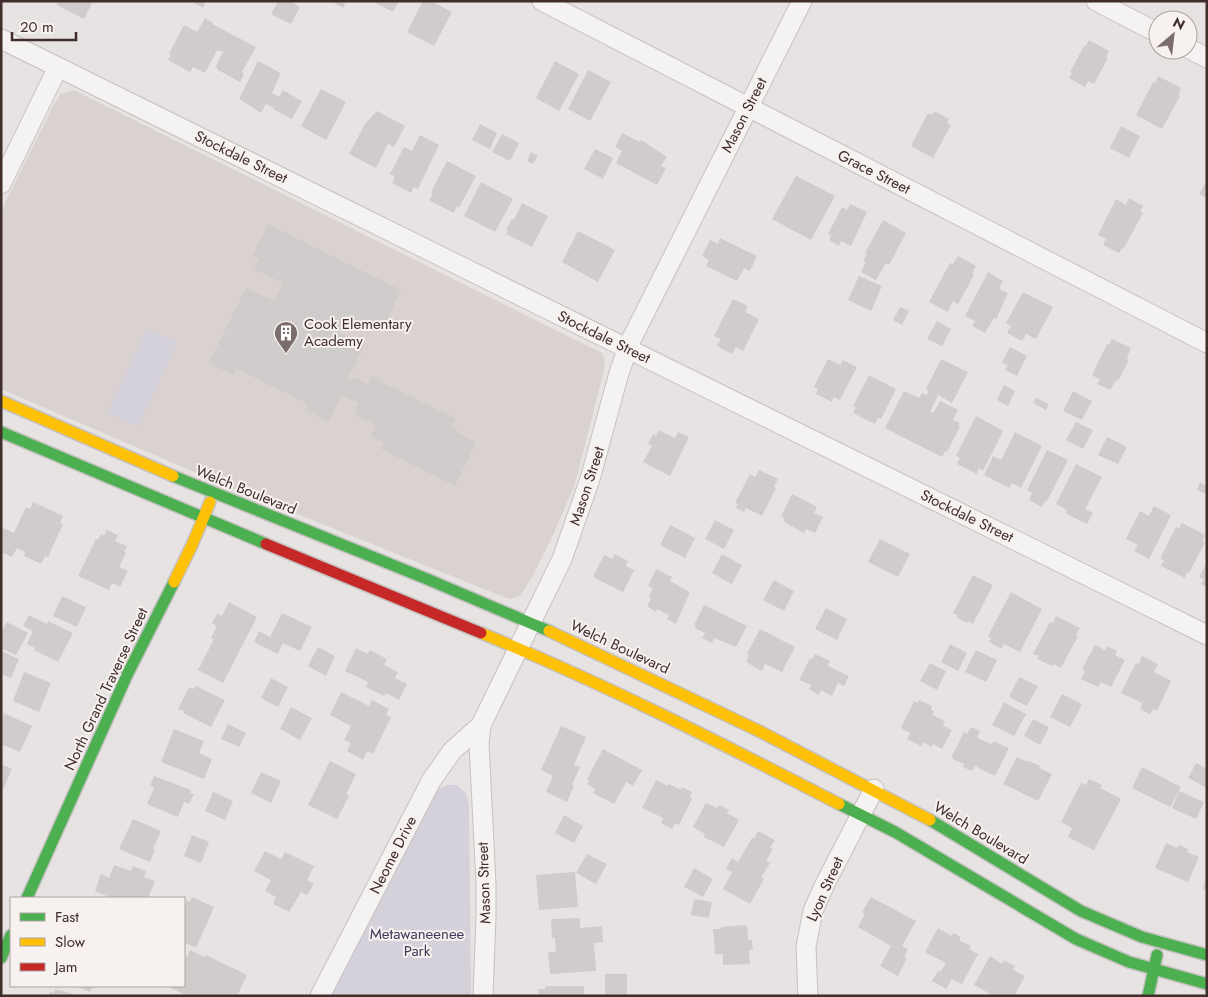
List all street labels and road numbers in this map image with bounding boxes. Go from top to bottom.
street label: Mason Street [716,73,773,156]
street label: Stockdale Street [191,125,292,189]
street label: Grace Street [834,144,915,200]
street label: Stockdale Street [554,305,655,369]
street label: Mason Street [564,443,610,528]
street label: Welch Boulevard [192,460,300,520]
street label: Stockdale Street [917,484,1018,548]
street label: North Grand Traverse Street [59,604,154,774]
street label: Welch Boulevard [567,614,673,680]
street label: Welch Boulevard [929,796,1033,870]
street label: Neome Drive [364,812,422,898]
street label: Mason Street [472,841,496,924]
street label: Lyon Street [801,853,849,925]

